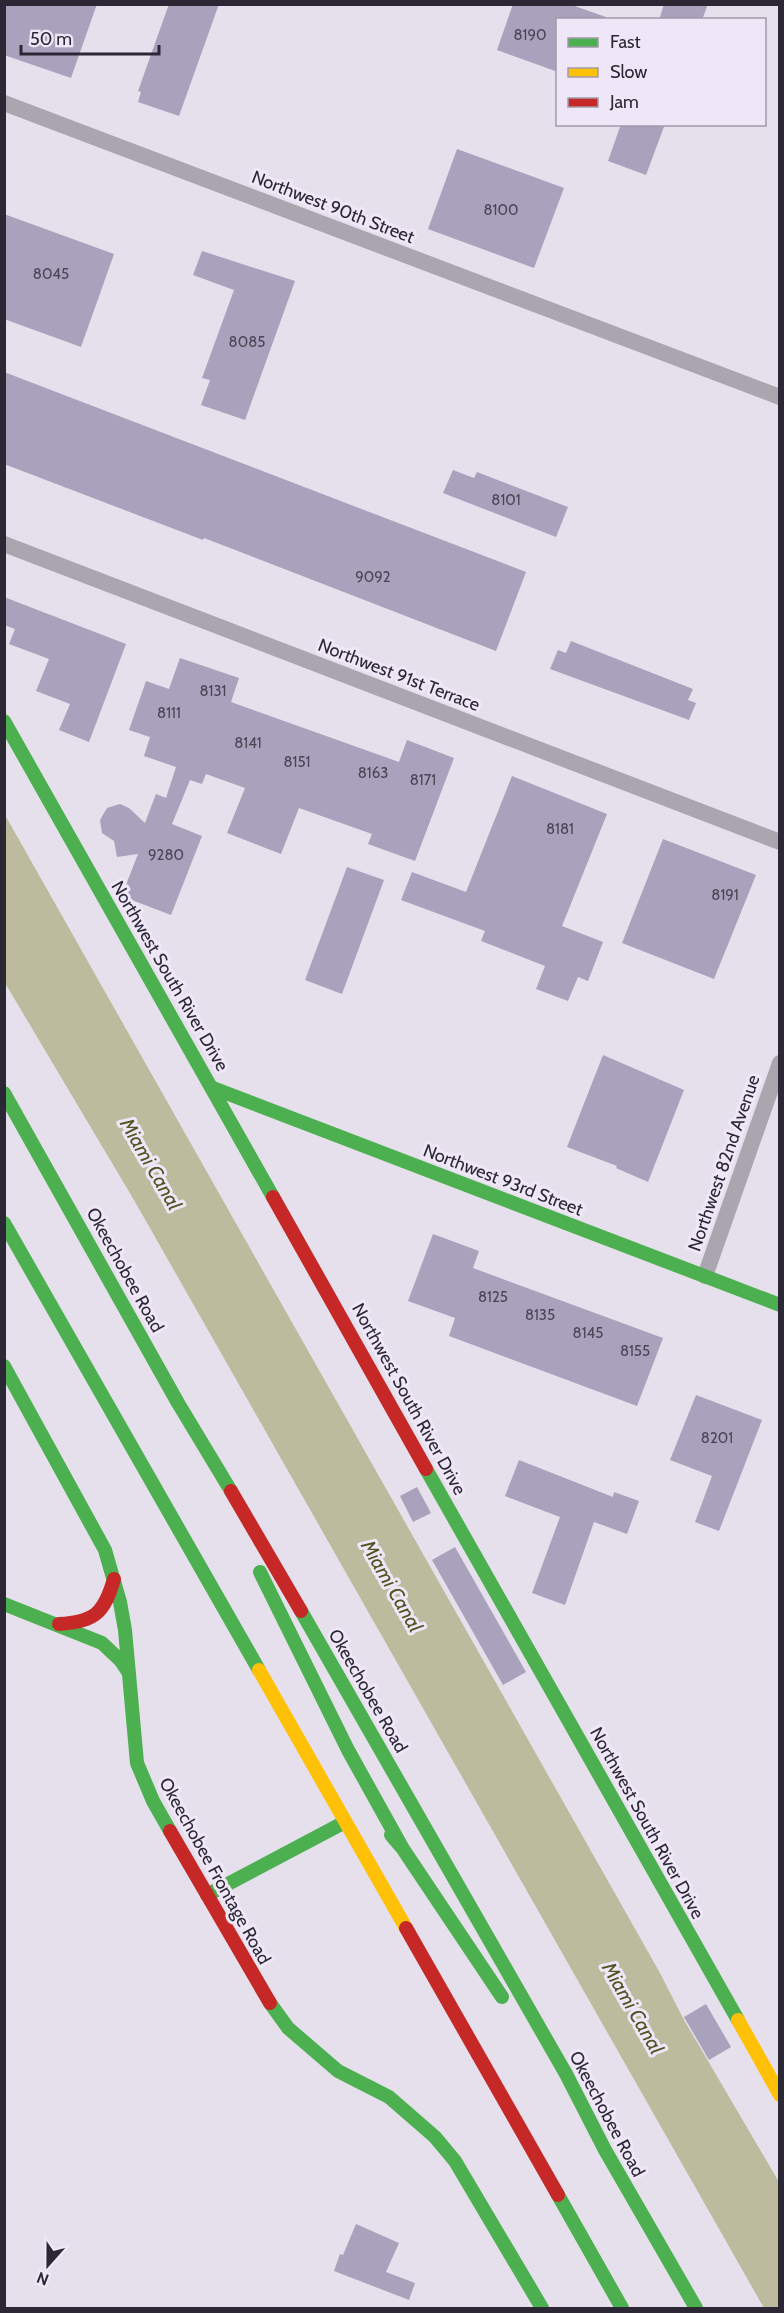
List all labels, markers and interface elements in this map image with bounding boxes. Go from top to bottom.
scale bar [21,18,159,56]
legend [556,18,766,126]
house number: 8190 [514,26,546,44]
text: 50 m [30,28,72,50]
text: Fast [610,31,641,53]
text: Slow [610,61,647,83]
text: Jam [609,91,639,113]
street label: Northwest 90th Street [249,166,417,248]
house number: 8100 [484,201,518,219]
house number: 8045 [33,265,69,283]
house number: 8085 [229,333,265,351]
house number: 8101 [491,491,521,509]
house number: 9092 [355,568,391,586]
street label: Northwest 91st Terrace [315,634,483,716]
house number: 8131 [200,682,227,700]
house number: 8111 [157,704,181,722]
house number: 8141 [234,734,262,752]
house number: 8151 [284,753,311,771]
house number: 8163 [358,764,388,782]
house number: 8171 [410,771,436,789]
house number: 8181 [546,820,574,838]
house number: 9280 [148,846,184,864]
street label: Northwest South River Drive [107,877,233,1075]
house number: 8191 [711,886,739,904]
street label: Northwest 82nd Avenue [683,1072,765,1254]
water label: Miami Canal [115,1113,187,1214]
street label: Northwest 93rd Street [420,1139,586,1221]
street label: Okeechobee Road [82,1204,168,1336]
house number: 8125 [478,1288,508,1306]
street label: Northwest South River Drive [347,1299,471,1499]
house number: 8135 [525,1306,555,1324]
house number: 8145 [573,1324,603,1342]
house number: 8155 [620,1342,650,1360]
house number: 8201 [701,1429,733,1447]
water label: Miami Canal [356,1535,428,1636]
street label: Okeechobee Road [324,1625,412,1757]
street label: Northwest South River Drive [585,1723,709,1923]
street label: Okeechobee Frontage Road [154,1774,276,1968]
water label: Miami Canal [597,1957,669,2058]
street label: Okeechobee Road [565,2047,649,2181]
north arrow [18,2235,78,2295]
text: N [34,2268,51,2289]

